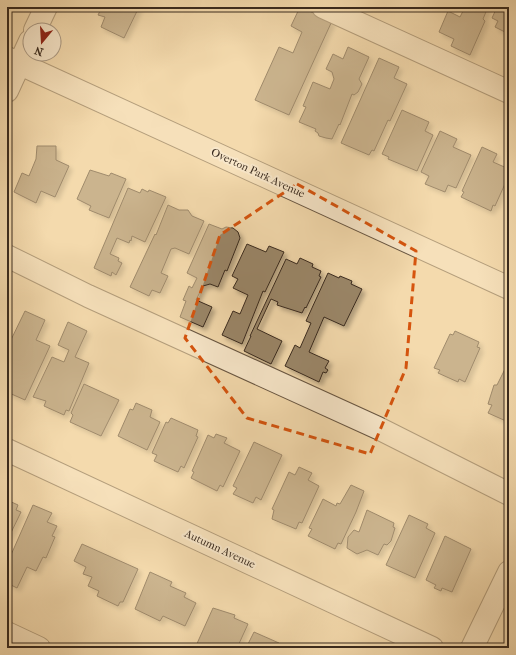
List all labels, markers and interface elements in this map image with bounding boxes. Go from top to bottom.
north arrow [22,22,62,62]
text: N [32,43,45,59]
street label: Overton Park Avenue [209,146,308,201]
street label: Autumn Avenue [182,526,258,571]

